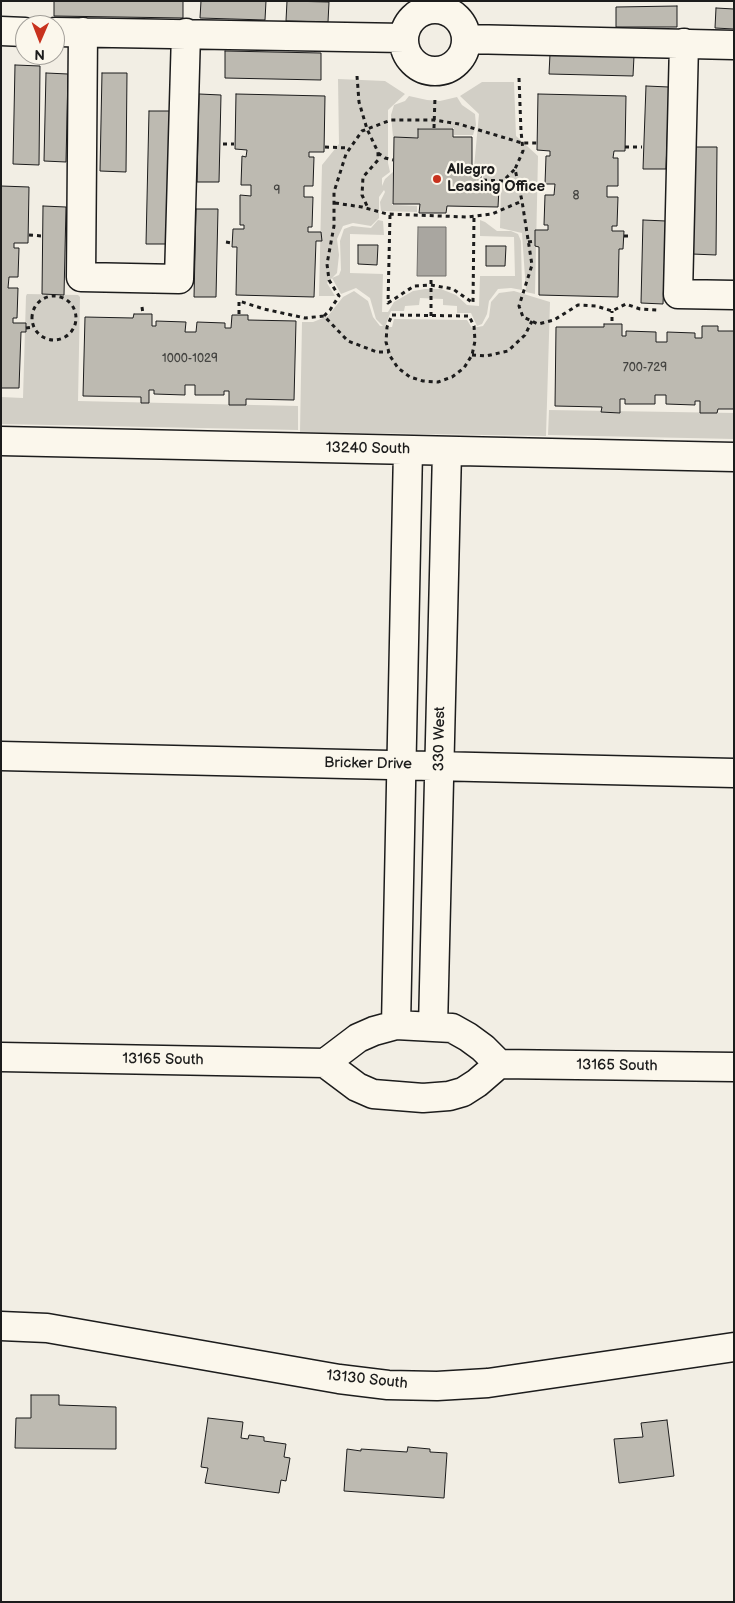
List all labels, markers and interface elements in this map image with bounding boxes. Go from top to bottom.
north arrow [15,15,65,65]
text: N [34,46,45,63]
place label: Allegro Leasing Office [447,161,545,196]
marker: Allegro Leasing Office [431,173,443,185]
house number: 9 [274,184,280,198]
house number: 8 [573,189,579,203]
house number: 1000-1029 [162,352,218,366]
house number: 700-729 [623,361,667,375]
street label: 13240 South [326,439,410,459]
street label: 330 West [430,706,450,772]
street label: Bricker Drive [324,754,412,774]
street label: 13165 South [122,1050,204,1070]
street label: 13165 South [576,1056,658,1076]
street label: 13130 South [325,1367,409,1393]

